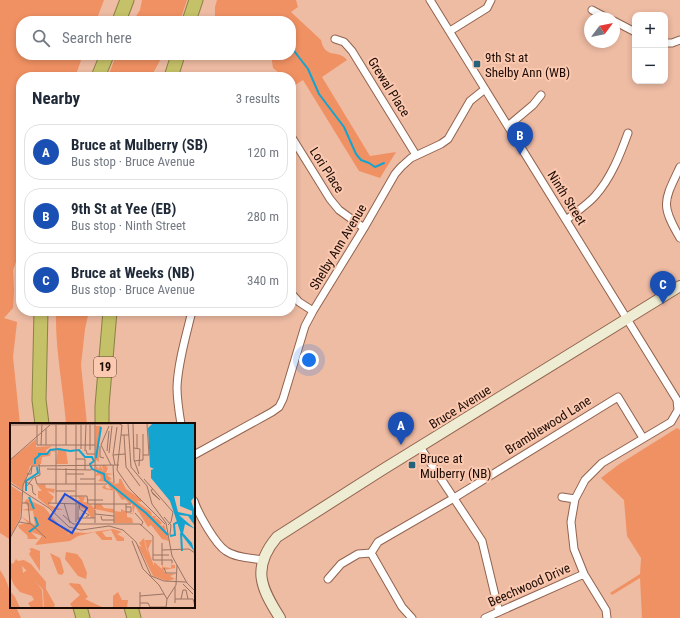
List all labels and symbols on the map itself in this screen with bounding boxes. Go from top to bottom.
north arrow [584,12,620,48]
place label: 9th St at Shelby Ann (WB) [485,50,570,80]
street label: Grewal Place [365,55,413,119]
marker: 9th St at Shelby Ann (WB) [472,59,482,69]
pin: B [507,122,533,155]
street label: Lori Place [307,144,347,196]
street label: Ninth Street [545,168,590,228]
street label: Shelby Ann Avenue [307,201,369,293]
pin: C [650,271,676,304]
your location [299,350,319,370]
road number: 19 [94,357,116,377]
street label: Bruce Avenue [426,382,494,432]
street label: Bramblewood Lane [502,393,594,457]
pin: A [388,412,414,445]
inset map [10,423,195,608]
place label: Bruce at Mulberry (NB) [420,451,491,481]
marker: Bruce at Mulberry (NB) [407,460,417,470]
street label: Beechwood Drive [486,560,572,610]

